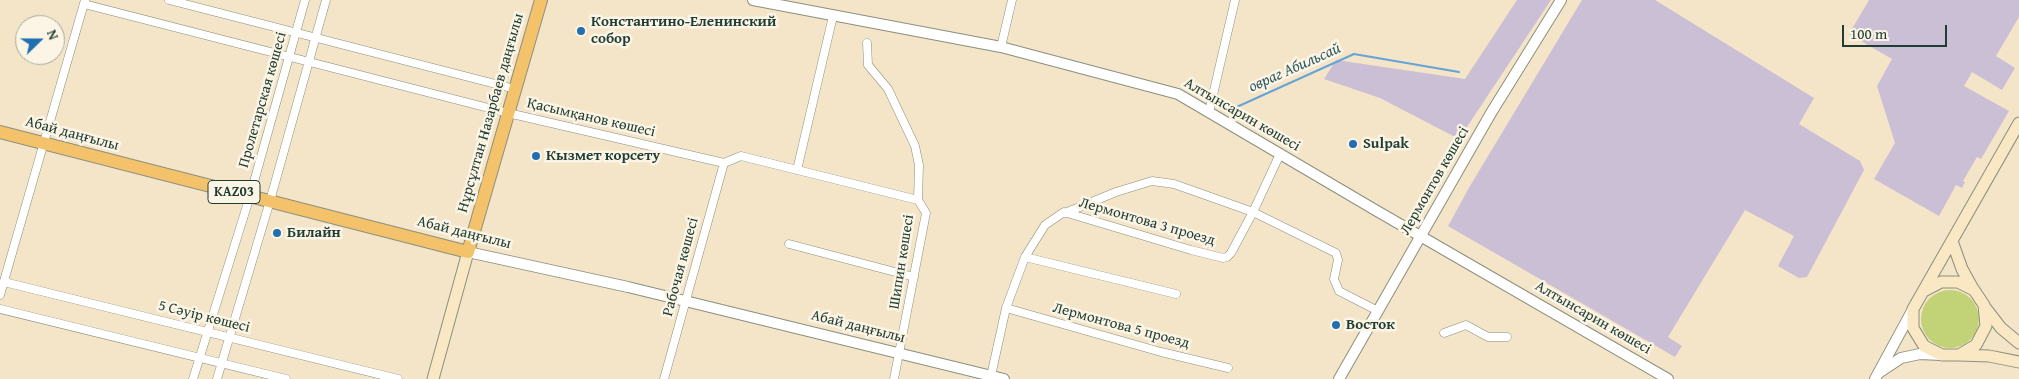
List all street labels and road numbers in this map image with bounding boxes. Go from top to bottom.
street label: Нұрсұлтан Назарбаев даңғылы [454,11,528,215]
street label: Пролетарская көшесі [235,30,291,170]
street label: Алтынсарин көшесі [1181,74,1303,156]
street label: Қасымқанов көшесі [525,94,657,142]
street label: Абай даңғылы [23,113,121,155]
street label: Лермонтов көшесі [1397,124,1473,238]
road number: KАZ03 [208,180,260,203]
street label: Лермонтова 3 проезд [1077,194,1217,250]
street label: Абай даңғылы [415,213,513,253]
street label: Шипин көшесі [886,213,918,311]
street label: Рабочая көшесі [659,216,703,318]
street label: Алтынсарин көшесі [1532,277,1654,359]
street label: 5 Сәуір көшесі [156,297,252,337]
street label: Лермонтова 5 проезд [1051,299,1191,353]
street label: Абай даңғылы [809,307,907,347]

